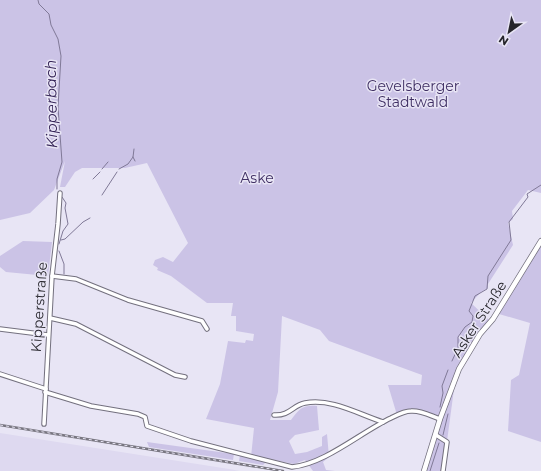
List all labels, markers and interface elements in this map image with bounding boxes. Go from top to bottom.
north arrow [489,12,529,52]
text: N [496,32,511,49]
water label: Kipperbach [41,59,61,149]
park label: Gevelsberger Stadtwald [367,77,460,111]
park label: Aske [240,169,274,187]
street label: Kipperstraße [27,261,51,353]
street label: Asker Straße [447,277,511,361]

